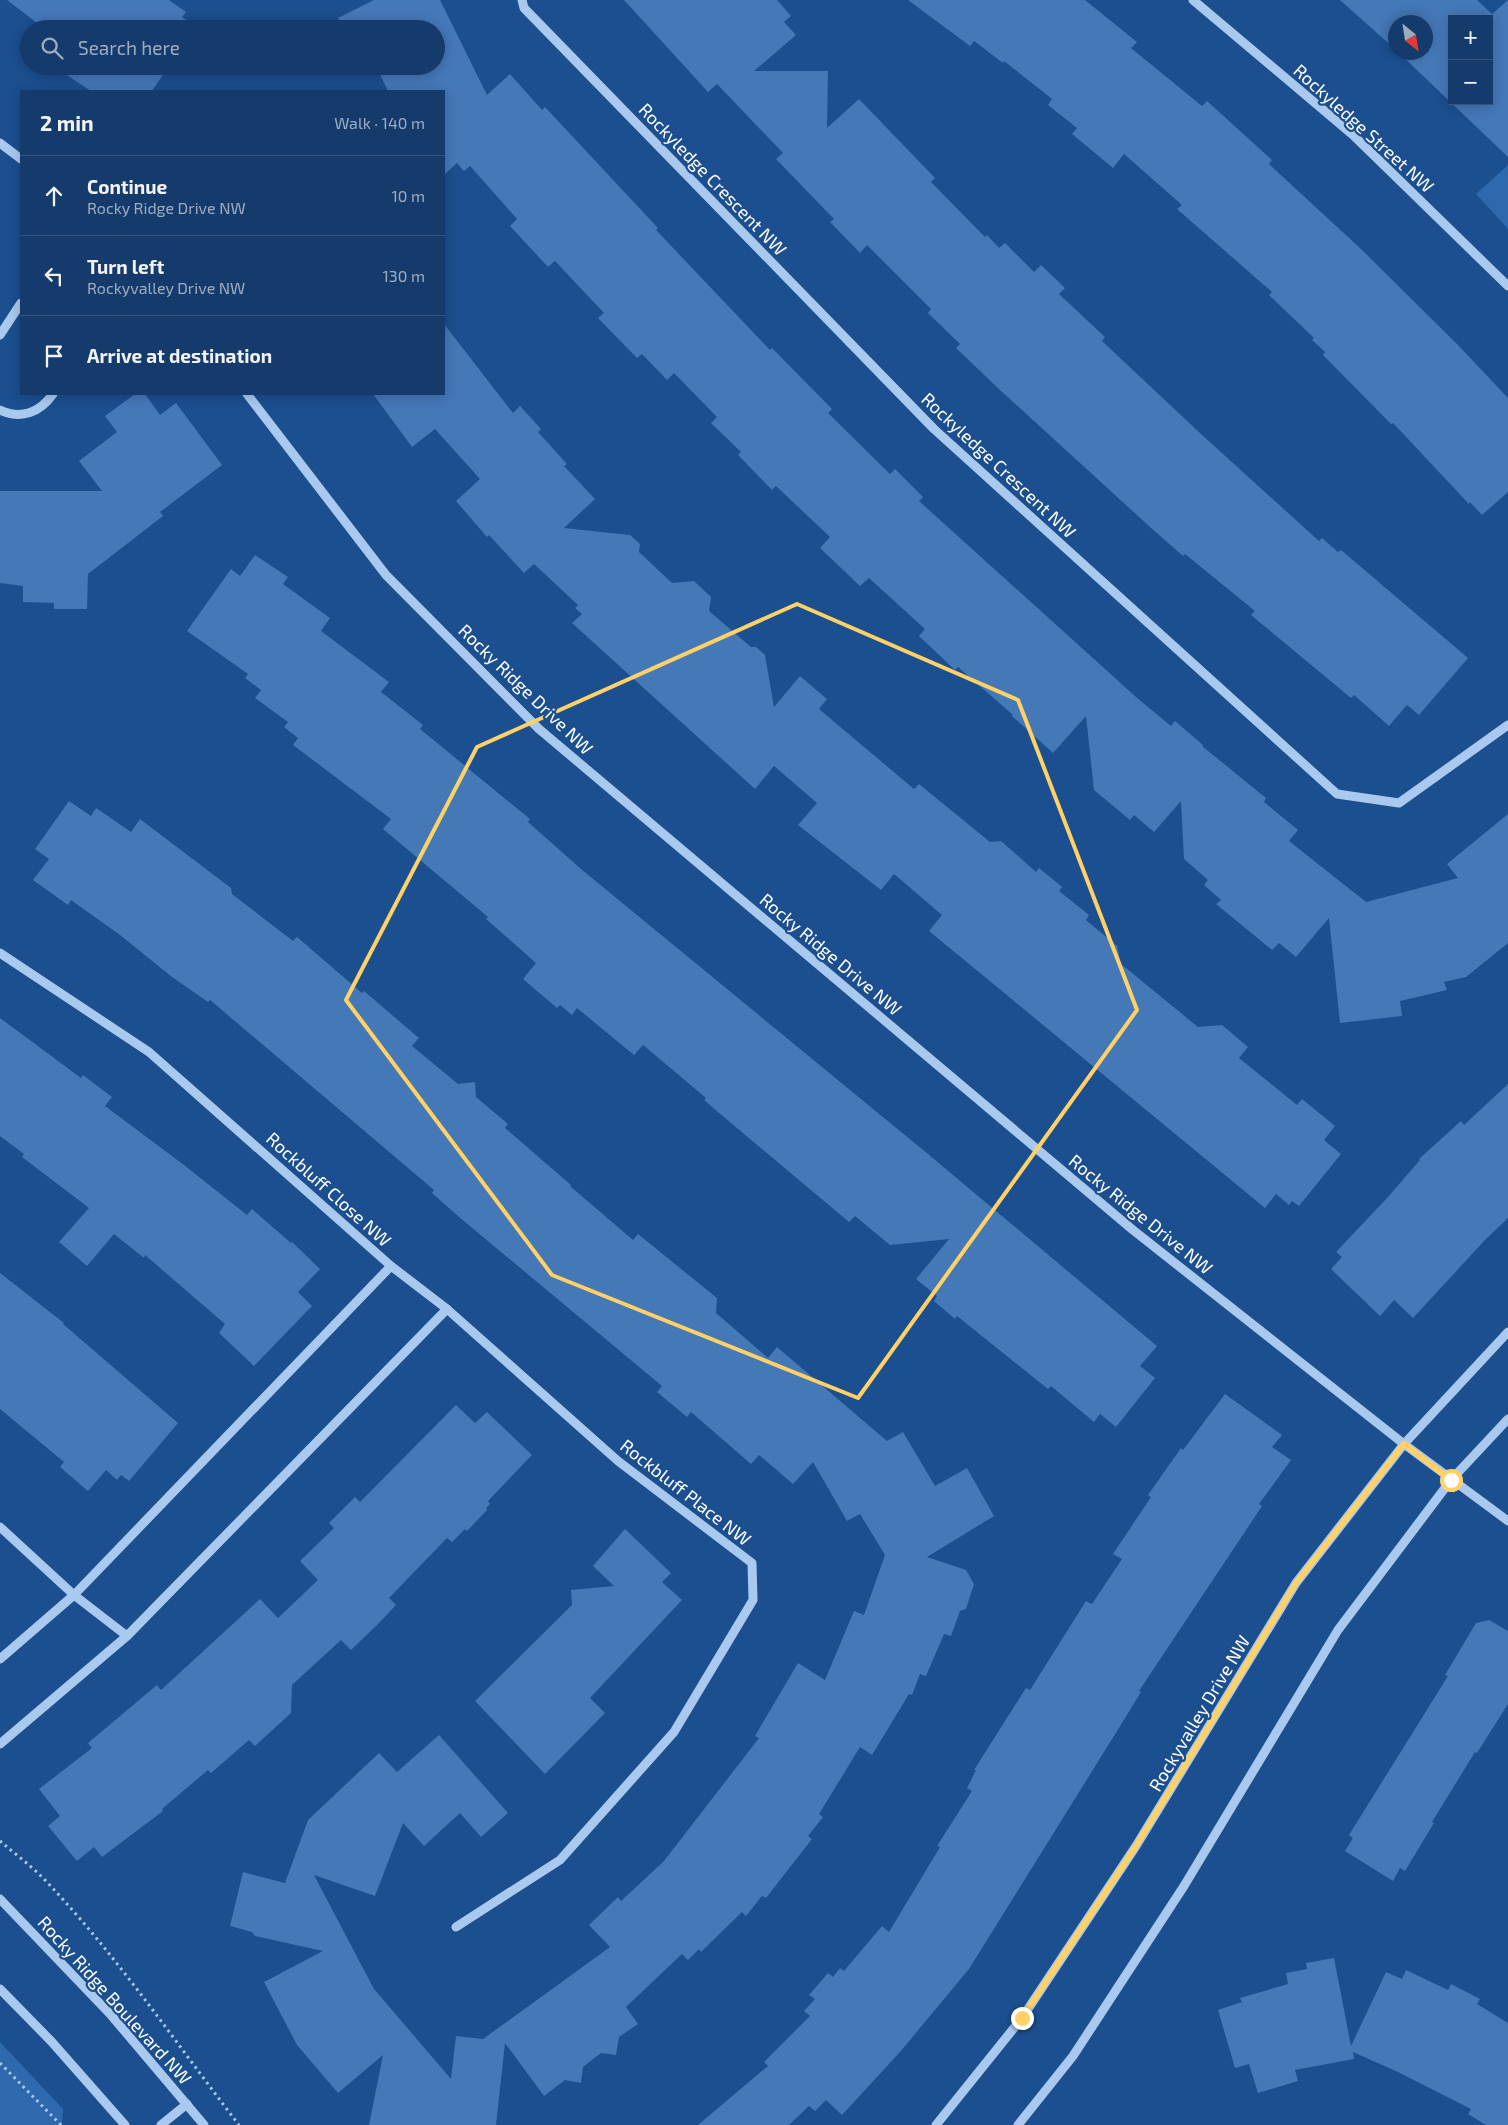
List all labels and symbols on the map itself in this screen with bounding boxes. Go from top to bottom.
north arrow [1388,15,1433,60]
street label: Rockyledge Street NW [1289,59,1439,197]
street label: Rockyledge Crescent NW [635,98,791,260]
street label: Rockyledge Crescent NW [917,388,1081,542]
street label: Rocky Ridge Drive NW [454,619,598,759]
street label: Rocky Ridge Drive NW [756,888,906,1020]
street label: Rockbluff Close NW [262,1127,396,1251]
street label: Rocky Ridge Drive NW [1065,1149,1217,1279]
street label: Rockbluff Place NW [616,1434,756,1550]
route start [1440,1469,1463,1492]
street label: Rockyvalley Drive NW [1144,1631,1254,1795]
street label: Rocky Ridge Boulevard NW [34,1911,196,2089]
route end [1011,2007,1034,2030]

